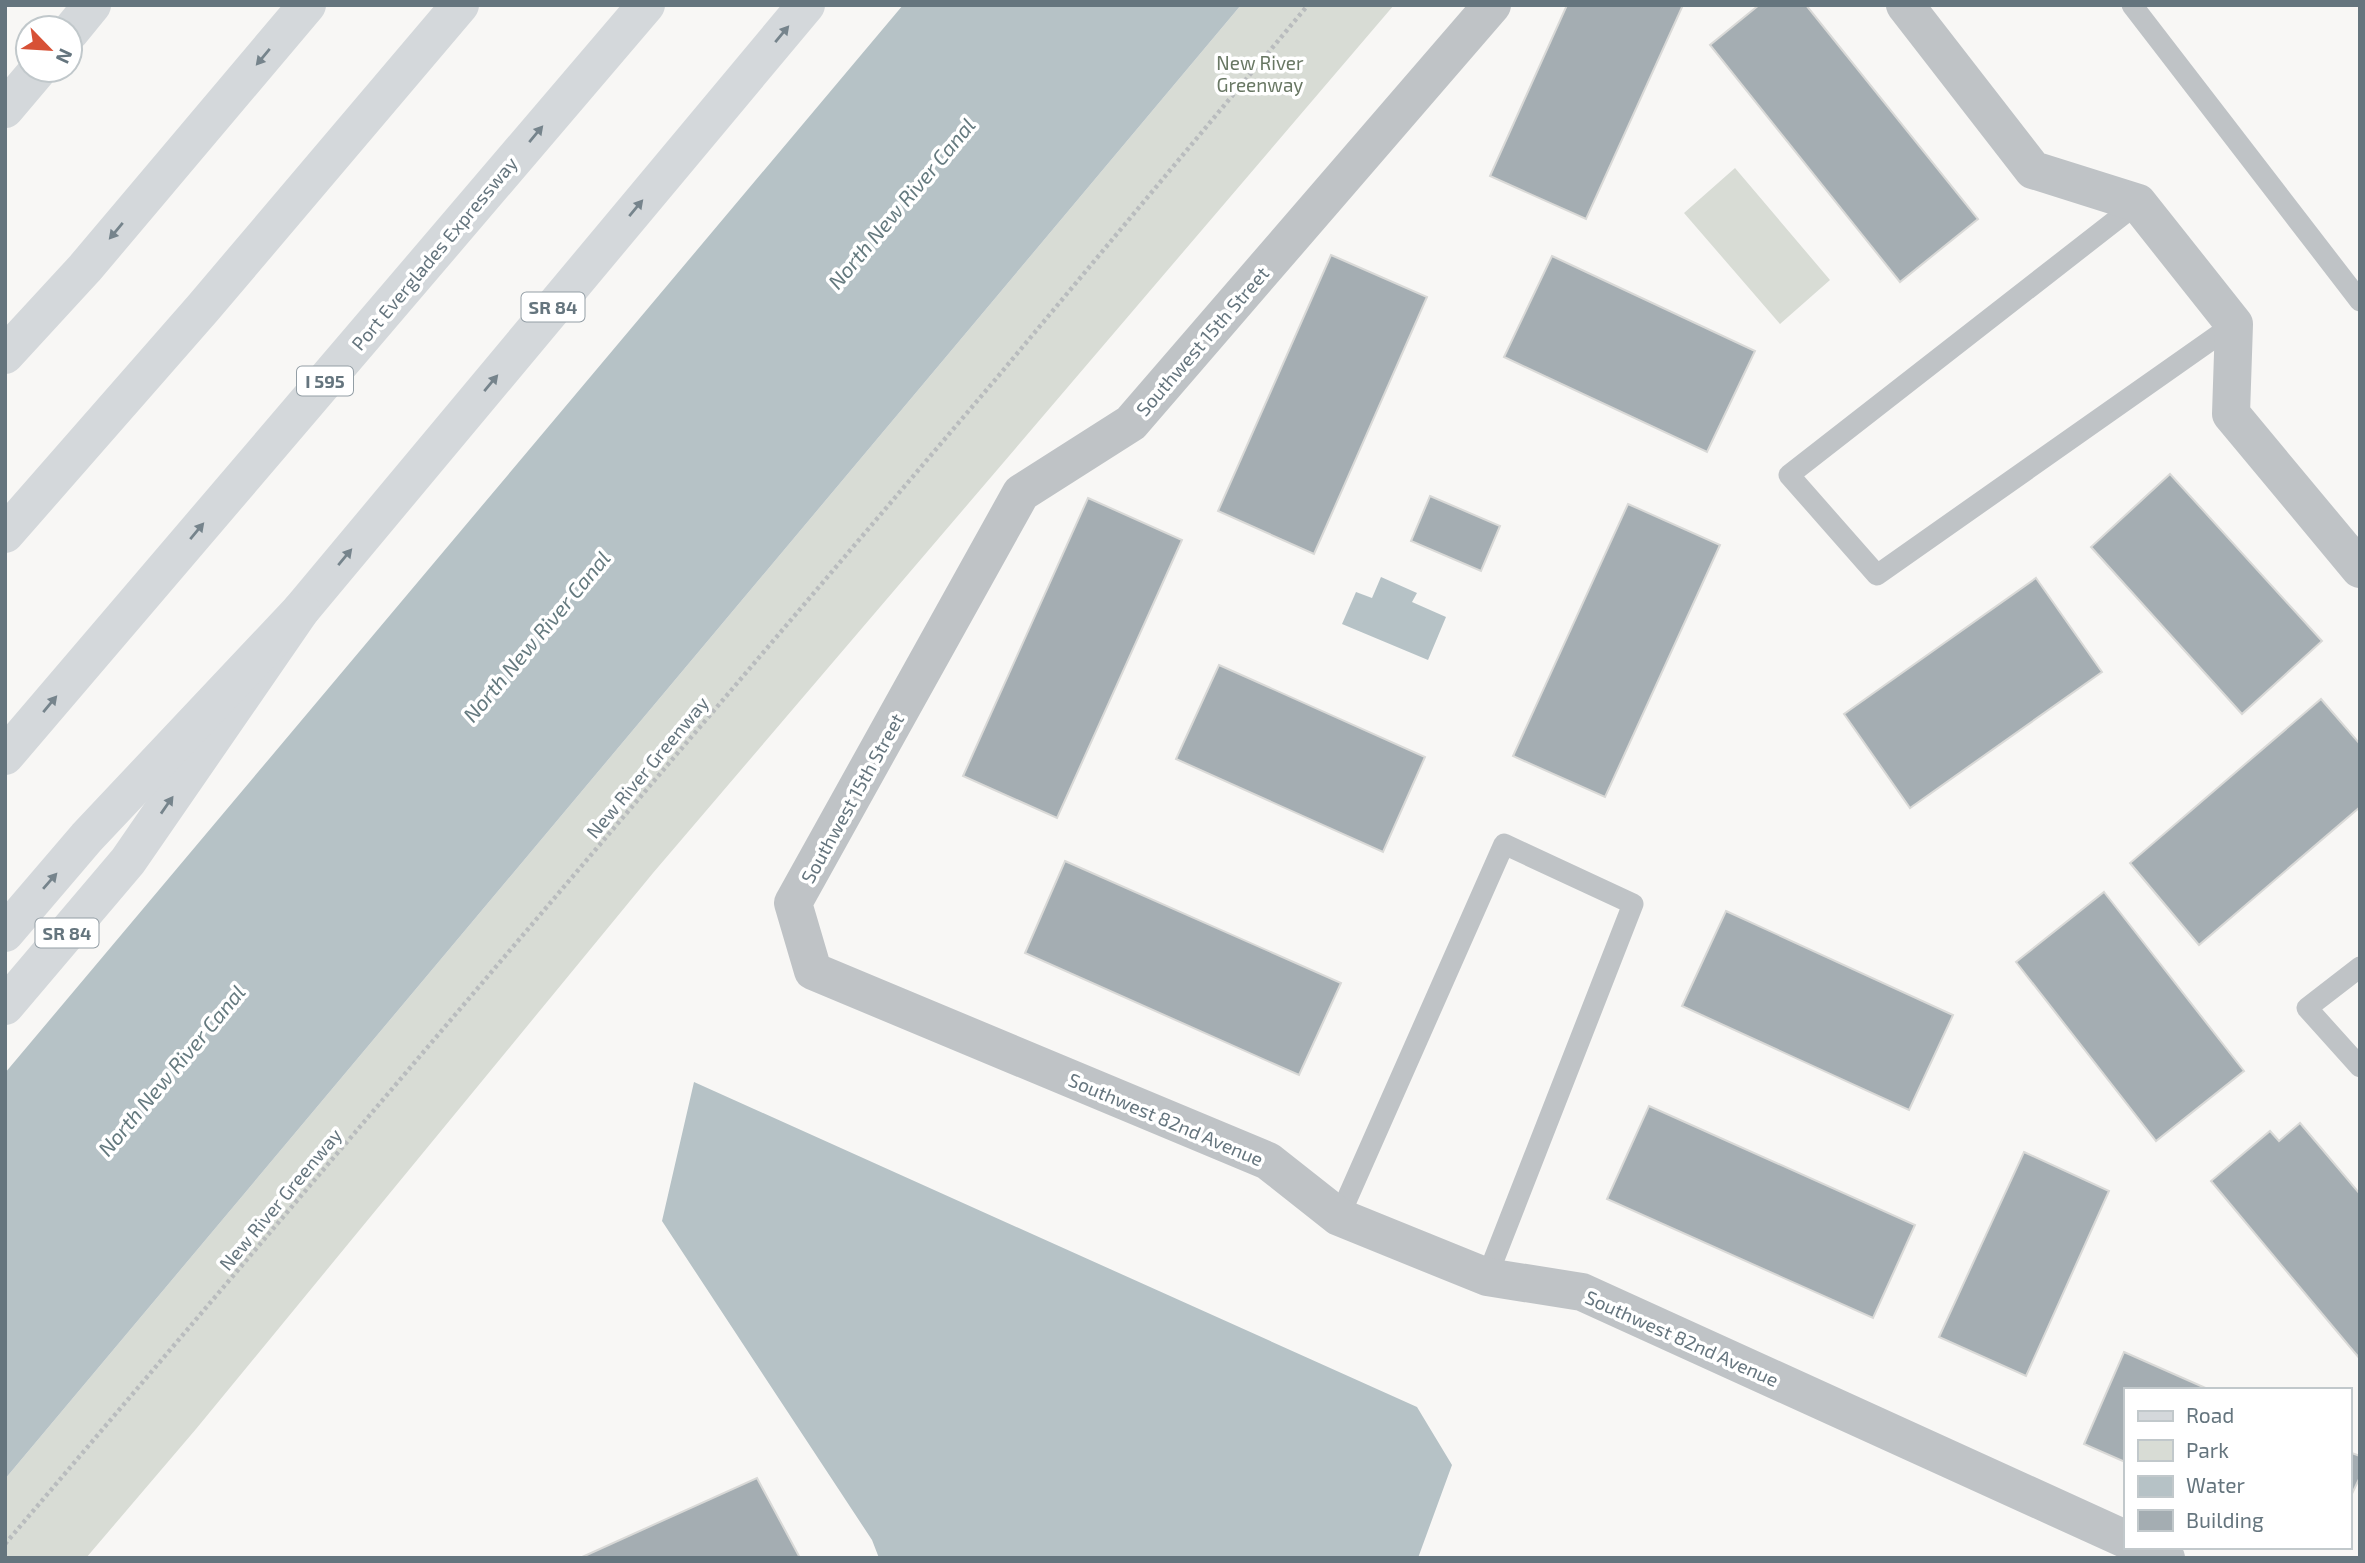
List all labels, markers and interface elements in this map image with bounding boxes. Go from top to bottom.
north arrow [14,14,84,84]
one-way arrow [775,25,790,43]
text: N [52,45,78,67]
one-way arrow [256,49,271,66]
park label: New River Greenway [1216,51,1304,96]
water label: North New River Canal [822,112,980,294]
one-way arrow [528,126,543,143]
street label: Port Everglades Expressway [346,152,522,354]
one-way arrow [629,199,644,217]
one-way arrow [109,223,124,240]
street label: Southwest 15th Street [1131,262,1273,420]
road number: SR 84 [522,292,584,321]
road number: I 595 [297,366,353,396]
one-way arrow [483,374,498,392]
one-way arrow [189,522,205,540]
water label: North New River Canal [457,545,615,727]
one-way arrow [337,549,352,566]
street label: New River Greenway [581,691,713,843]
one-way arrow [42,696,57,713]
street label: Southwest 15th Street [796,709,908,887]
one-way arrow [160,795,173,815]
one-way arrow [42,872,58,890]
road number: SR 84 [36,918,98,948]
water label: North New River Canal [92,979,250,1161]
street label: Southwest 82nd Avenue [1065,1068,1267,1170]
street label: New River Greenway [214,1123,346,1275]
street label: Southwest 82nd Avenue [1582,1285,1782,1391]
legend [2124,1388,2351,1549]
text: Road [2186,1402,2234,1427]
text: Park [2186,1437,2229,1462]
text: Water [2186,1472,2245,1497]
text: Building [2186,1507,2264,1532]

